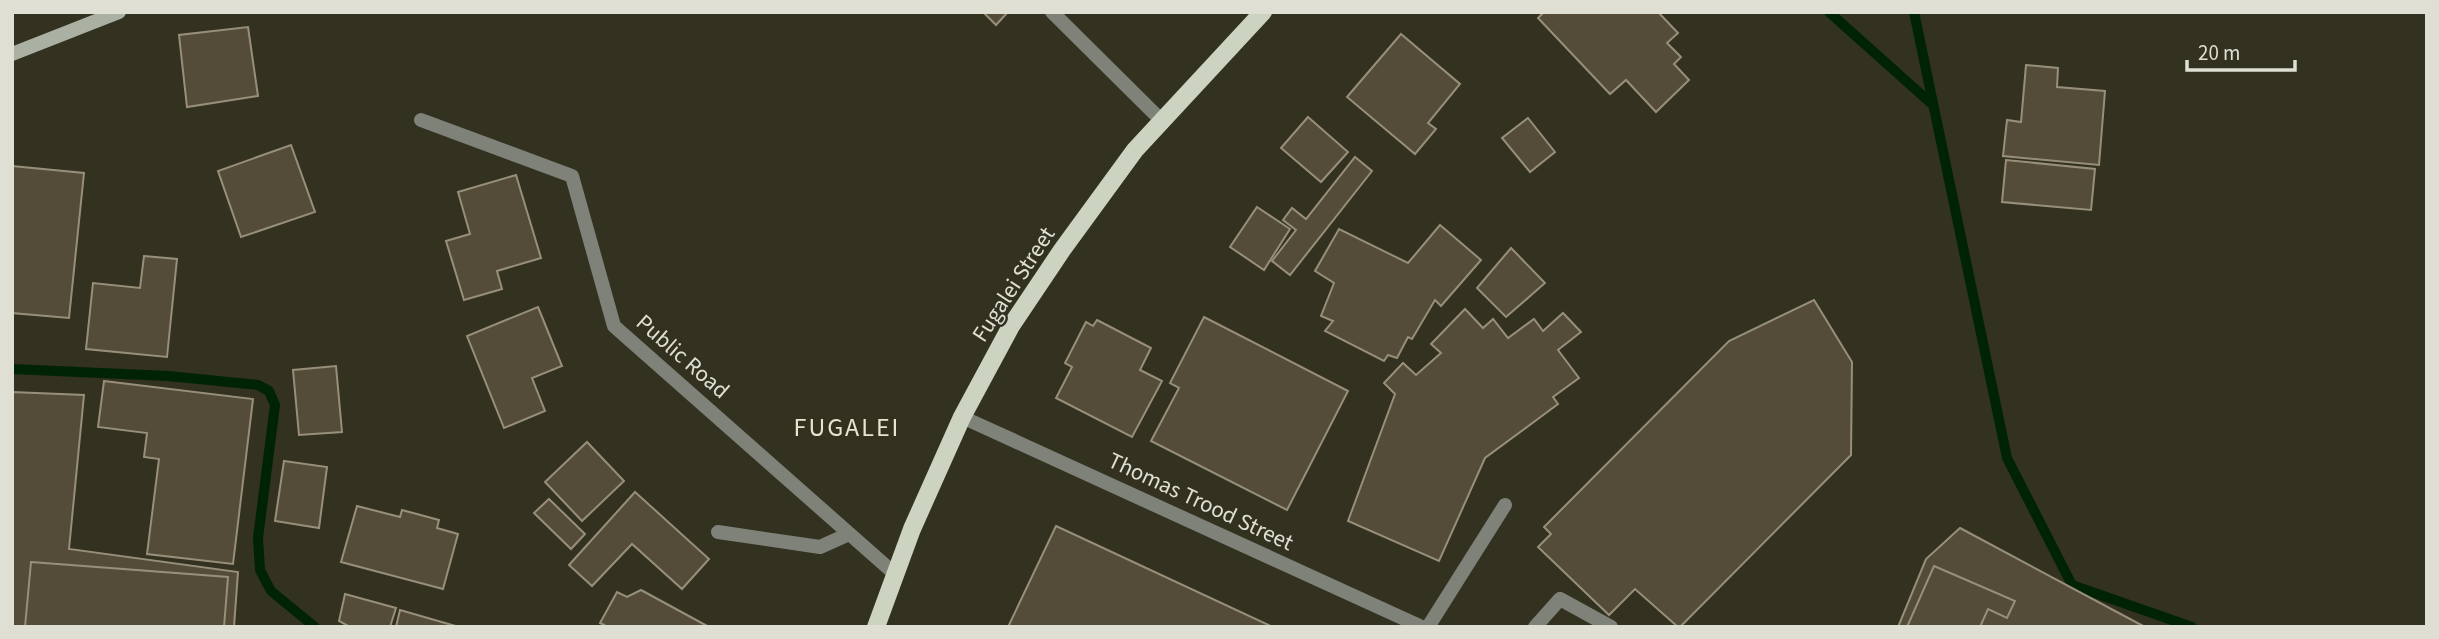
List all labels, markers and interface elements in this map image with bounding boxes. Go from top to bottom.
scale bar [2187,28,2296,72]
text: 20 m [2198,38,2240,68]
street label: Fugalei Street [964,220,1063,348]
street label: Public Road [629,306,737,406]
district label: FUGALEI [794,409,900,446]
street label: Thomas Trood Street [1103,444,1299,559]

